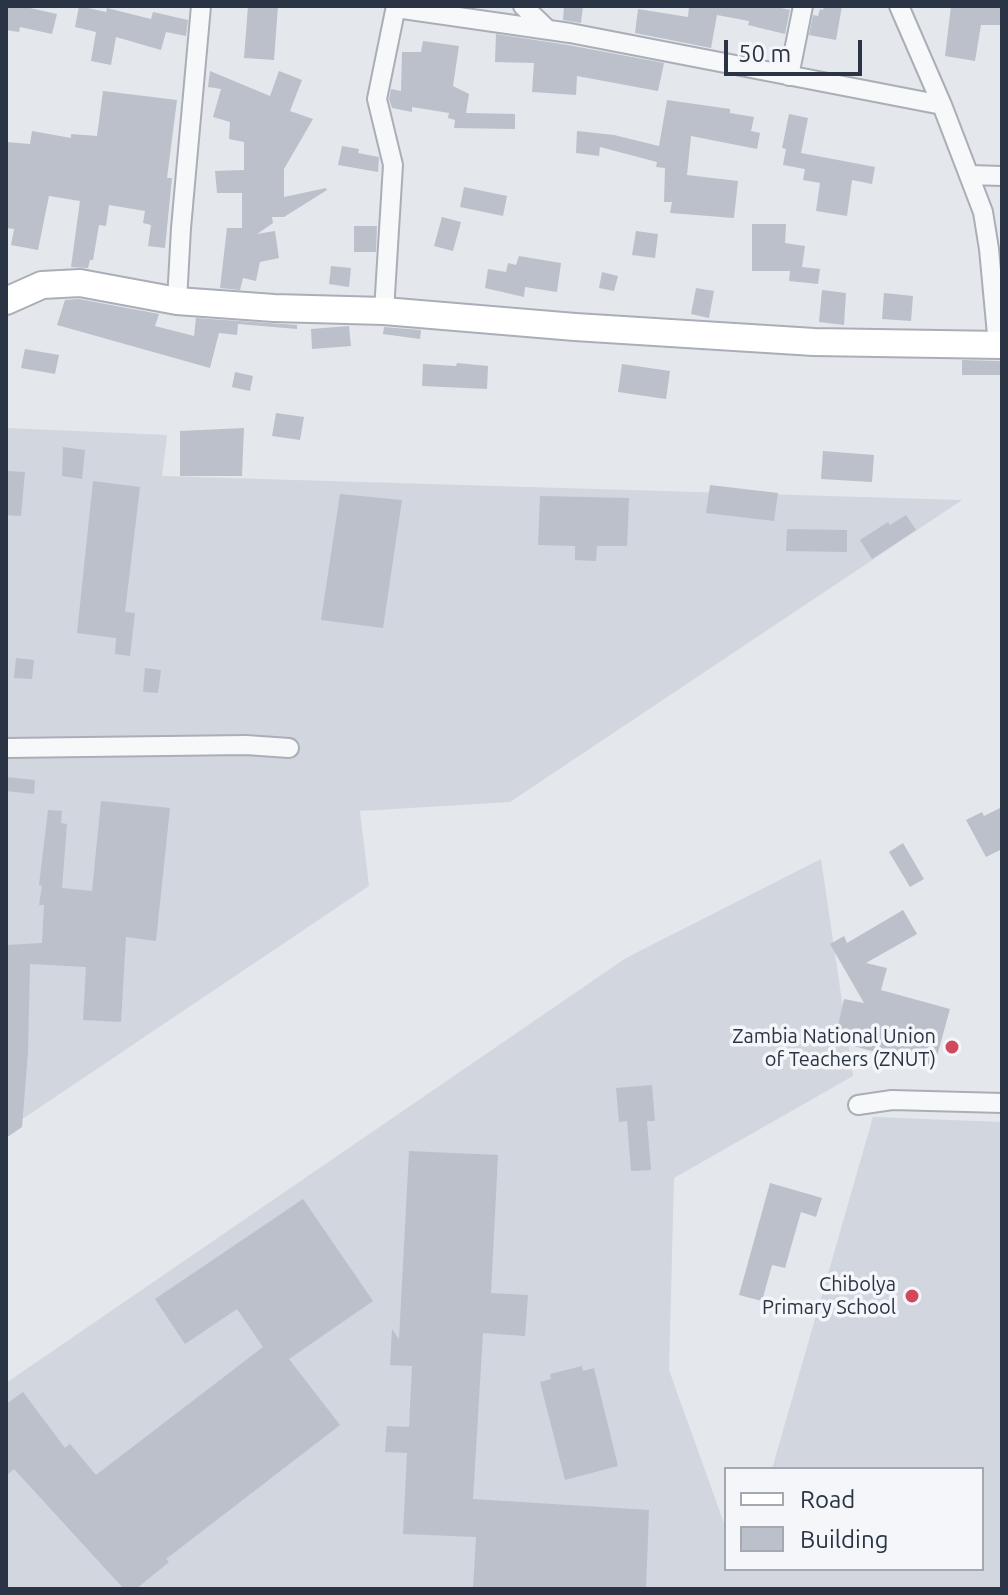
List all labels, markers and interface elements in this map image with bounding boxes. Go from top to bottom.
scale bar [728,24,866,74]
text: 50 m [738,40,791,67]
place label: Zambia National Union of Teachers (ZNUT) [732,1024,936,1071]
marker: Zambia National Union of Teachers (ZNUT) [943,1038,961,1056]
place label: Chibolya Primary School [762,1272,896,1319]
marker: Chibolya Primary School [903,1287,921,1305]
legend [724,1467,984,1571]
text: Road [800,1486,855,1513]
text: Building [800,1526,888,1553]

